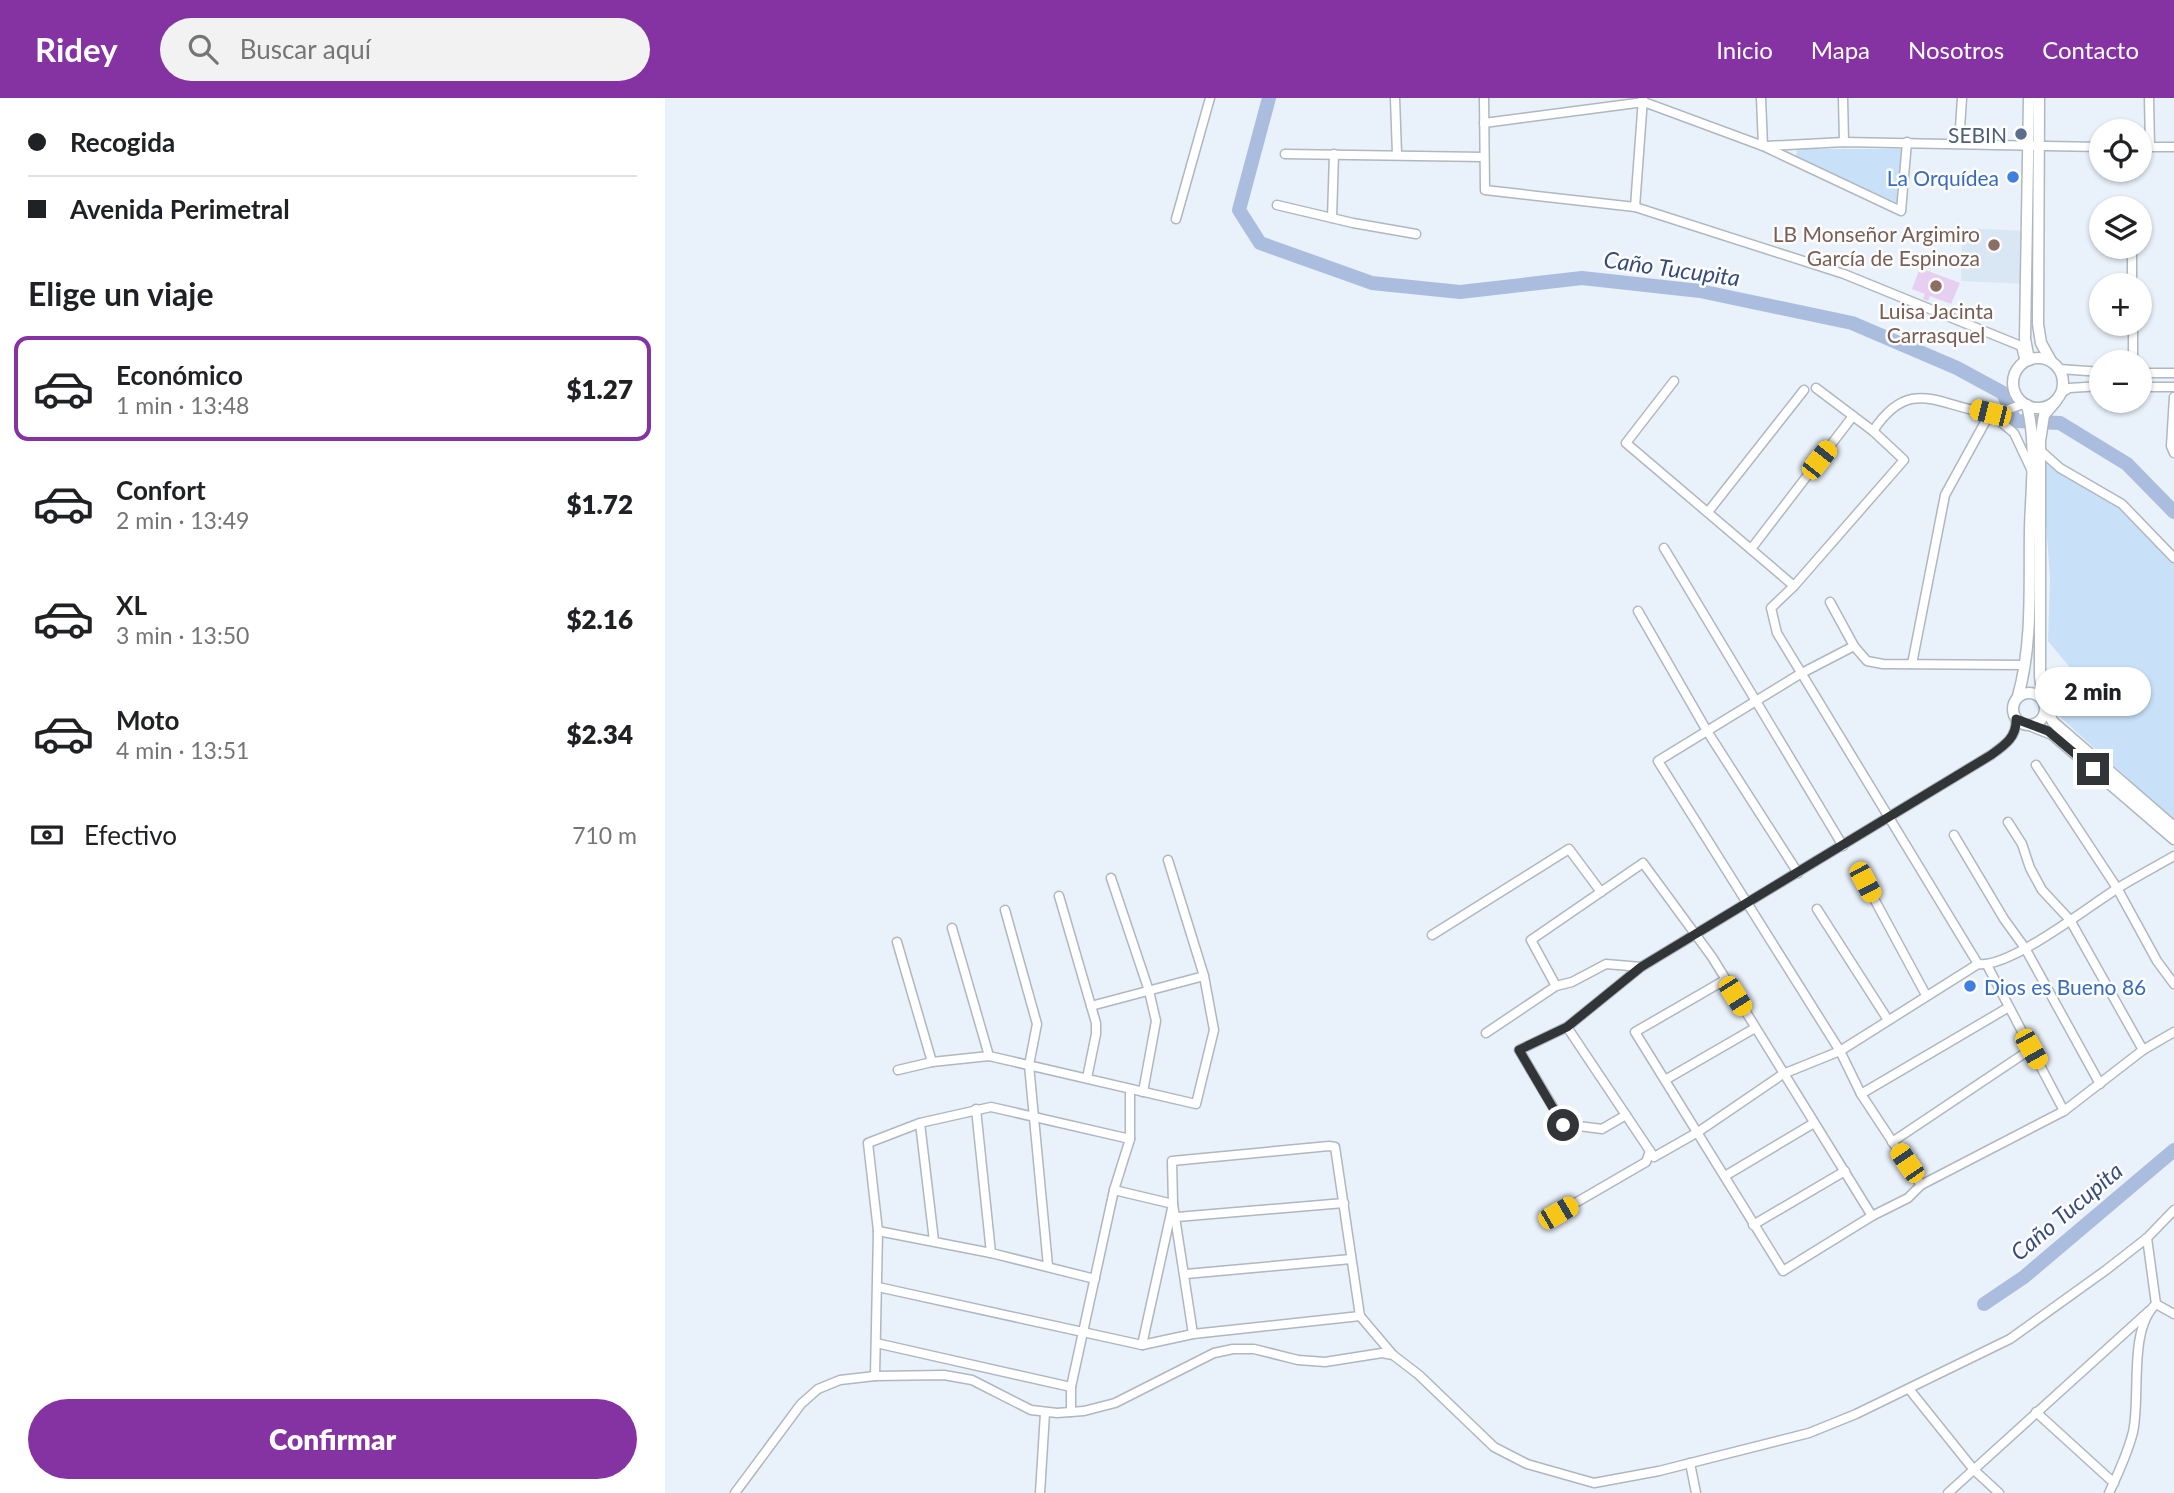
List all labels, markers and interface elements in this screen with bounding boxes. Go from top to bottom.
search box [160,18,650,81]
text: Ridey [35,29,118,69]
icon: search [184,30,222,68]
text: Buscar aquí [240,33,371,65]
text: Inicio [1716,35,1773,64]
text: Mapa [1811,35,1870,64]
text: Nosotros [1908,35,2004,64]
text: Contacto [2042,35,2139,64]
map controls [2089,119,2152,413]
button: locate [2089,119,2152,182]
place label: SEBIN [1948,122,2007,147]
text: Recogida [70,126,175,158]
marker: SEBIN [2013,126,2029,142]
place label: La Orquídea [1887,165,1999,190]
marker: La Orquídea [2005,169,2021,185]
text: Avenida Perimetral [70,193,290,225]
button: layers [2089,196,2152,259]
place label: LB Monseñor Argimiro García de Espinoza [1773,221,1980,270]
marker: LB Monseñor Argimiro García de Espinoza [1986,237,2002,253]
water label: Caño Tucupita [1602,245,1742,291]
button: + [2089,273,2152,336]
text: Elige un viaje [28,274,213,313]
marker: Luisa Jacinta Carrasquel [1928,278,1944,294]
place label: Luisa Jacinta Carrasquel [1879,298,1993,347]
button: − [2089,350,2152,413]
icon: car [32,357,95,420]
text: Económico [116,359,243,391]
text: $1.27 [566,373,633,405]
text: 1 min · 13:48 [116,391,249,419]
car [1968,398,2013,428]
car [1798,437,1841,483]
icon: car [32,472,95,535]
text: Confort [116,474,206,506]
text: $1.72 [566,488,633,520]
text: 2 min · 13:49 [116,506,249,534]
icon: car [32,587,95,650]
text: XL [116,589,147,621]
text: $2.16 [566,603,633,635]
text: 3 min · 13:50 [116,621,249,649]
callout: 2 min [2035,668,2151,716]
text: 2 min [2064,677,2122,705]
icon: car [32,702,95,765]
text: Moto [116,704,179,736]
text: $2.34 [566,718,633,750]
text: 4 min · 13:51 [116,736,249,764]
route end [2077,753,2109,785]
icon: cash [28,816,66,854]
text: Efectivo [84,819,177,851]
text: 710 m [572,821,637,849]
car [1846,859,1885,905]
car [1715,973,1756,1019]
place label: Dios es Bueno 86 [1984,974,2146,999]
marker: Dios es Bueno 86 [1962,978,1978,994]
car [2012,1026,2051,1072]
route start [1547,1109,1579,1141]
car [1887,1140,1928,1186]
water label: Caño Tucupita [2004,1156,2128,1266]
car [1535,1193,1582,1233]
button: Confirmar [28,1399,637,1479]

